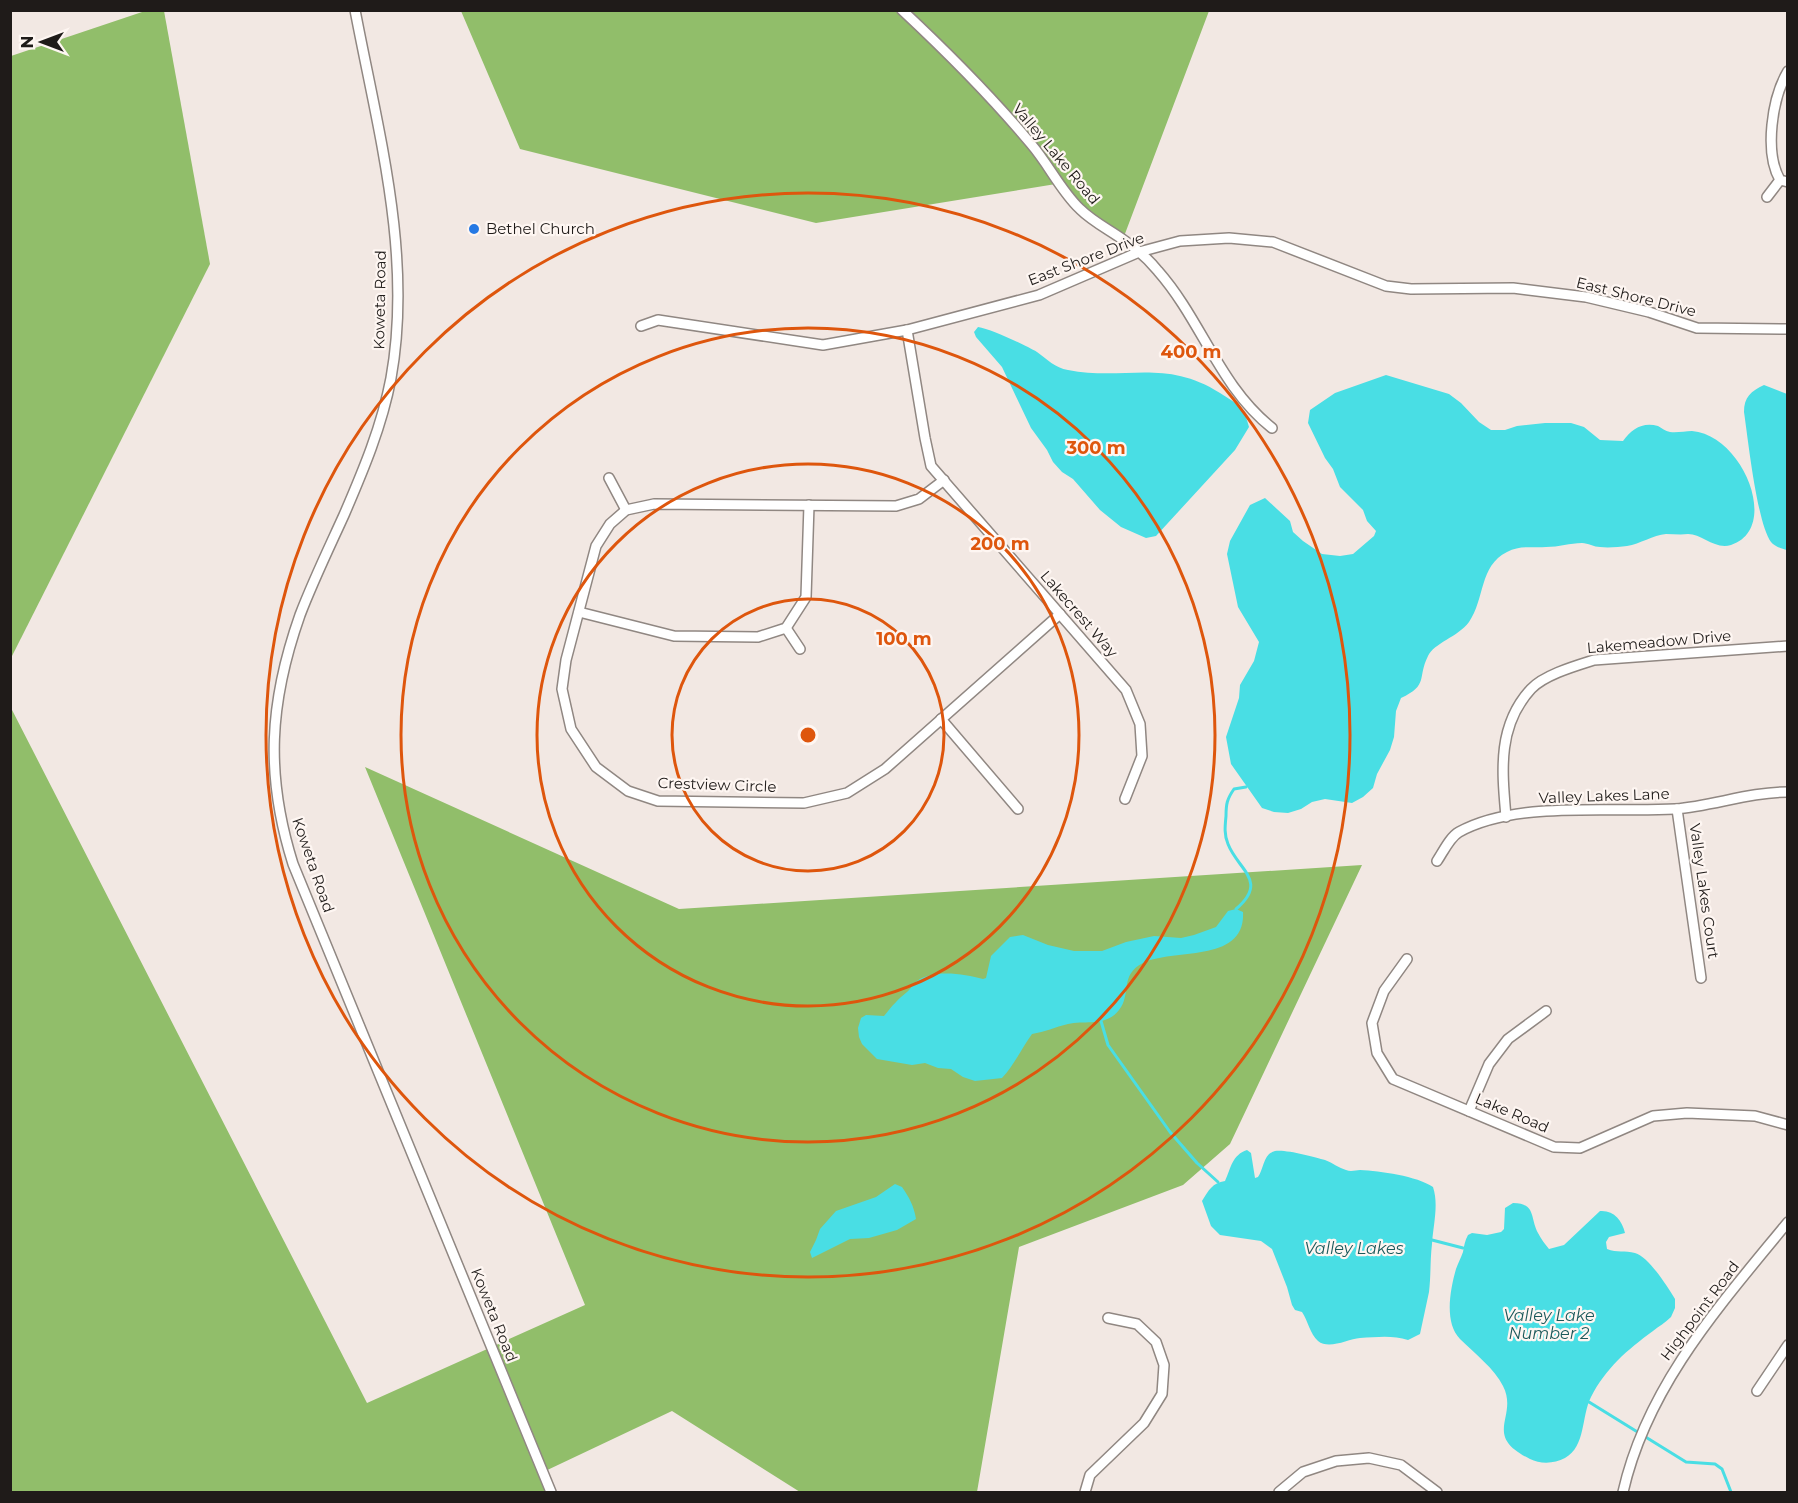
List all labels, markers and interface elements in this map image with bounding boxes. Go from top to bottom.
north arrow [12,12,72,72]
text: N [18,36,37,48]
street label: Valley Lake Road [1009,99,1104,208]
place label: Bethel Church [486,219,595,238]
marker: Bethel Church [467,222,481,236]
street label: East Shore Drive [1025,228,1147,289]
street label: Koweta Road [369,250,390,350]
street label: East Shore Drive [1574,272,1698,321]
text: 400 m [1161,341,1221,363]
text: 300 m [1065,437,1126,459]
text: 200 m [970,533,1030,555]
street label: Lakecrest Way [1037,566,1123,662]
street label: Lakemeadow Drive [1586,626,1732,657]
text: 100 m [876,628,932,650]
centre of rings [798,725,818,745]
street label: Crestview Circle [657,773,777,796]
street label: Valley Lakes Lane [1538,784,1670,807]
street label: Koweta Road [288,815,339,915]
street label: Valley Lakes Court [1686,822,1723,960]
street label: Lake Road [1472,1088,1552,1137]
water label: Valley Lakes [1305,1239,1404,1258]
street label: Highpoint Road [1656,1257,1743,1364]
street label: Koweta Road [467,1265,522,1364]
water label: Valley Lake Number 2 [1503,1306,1595,1343]

